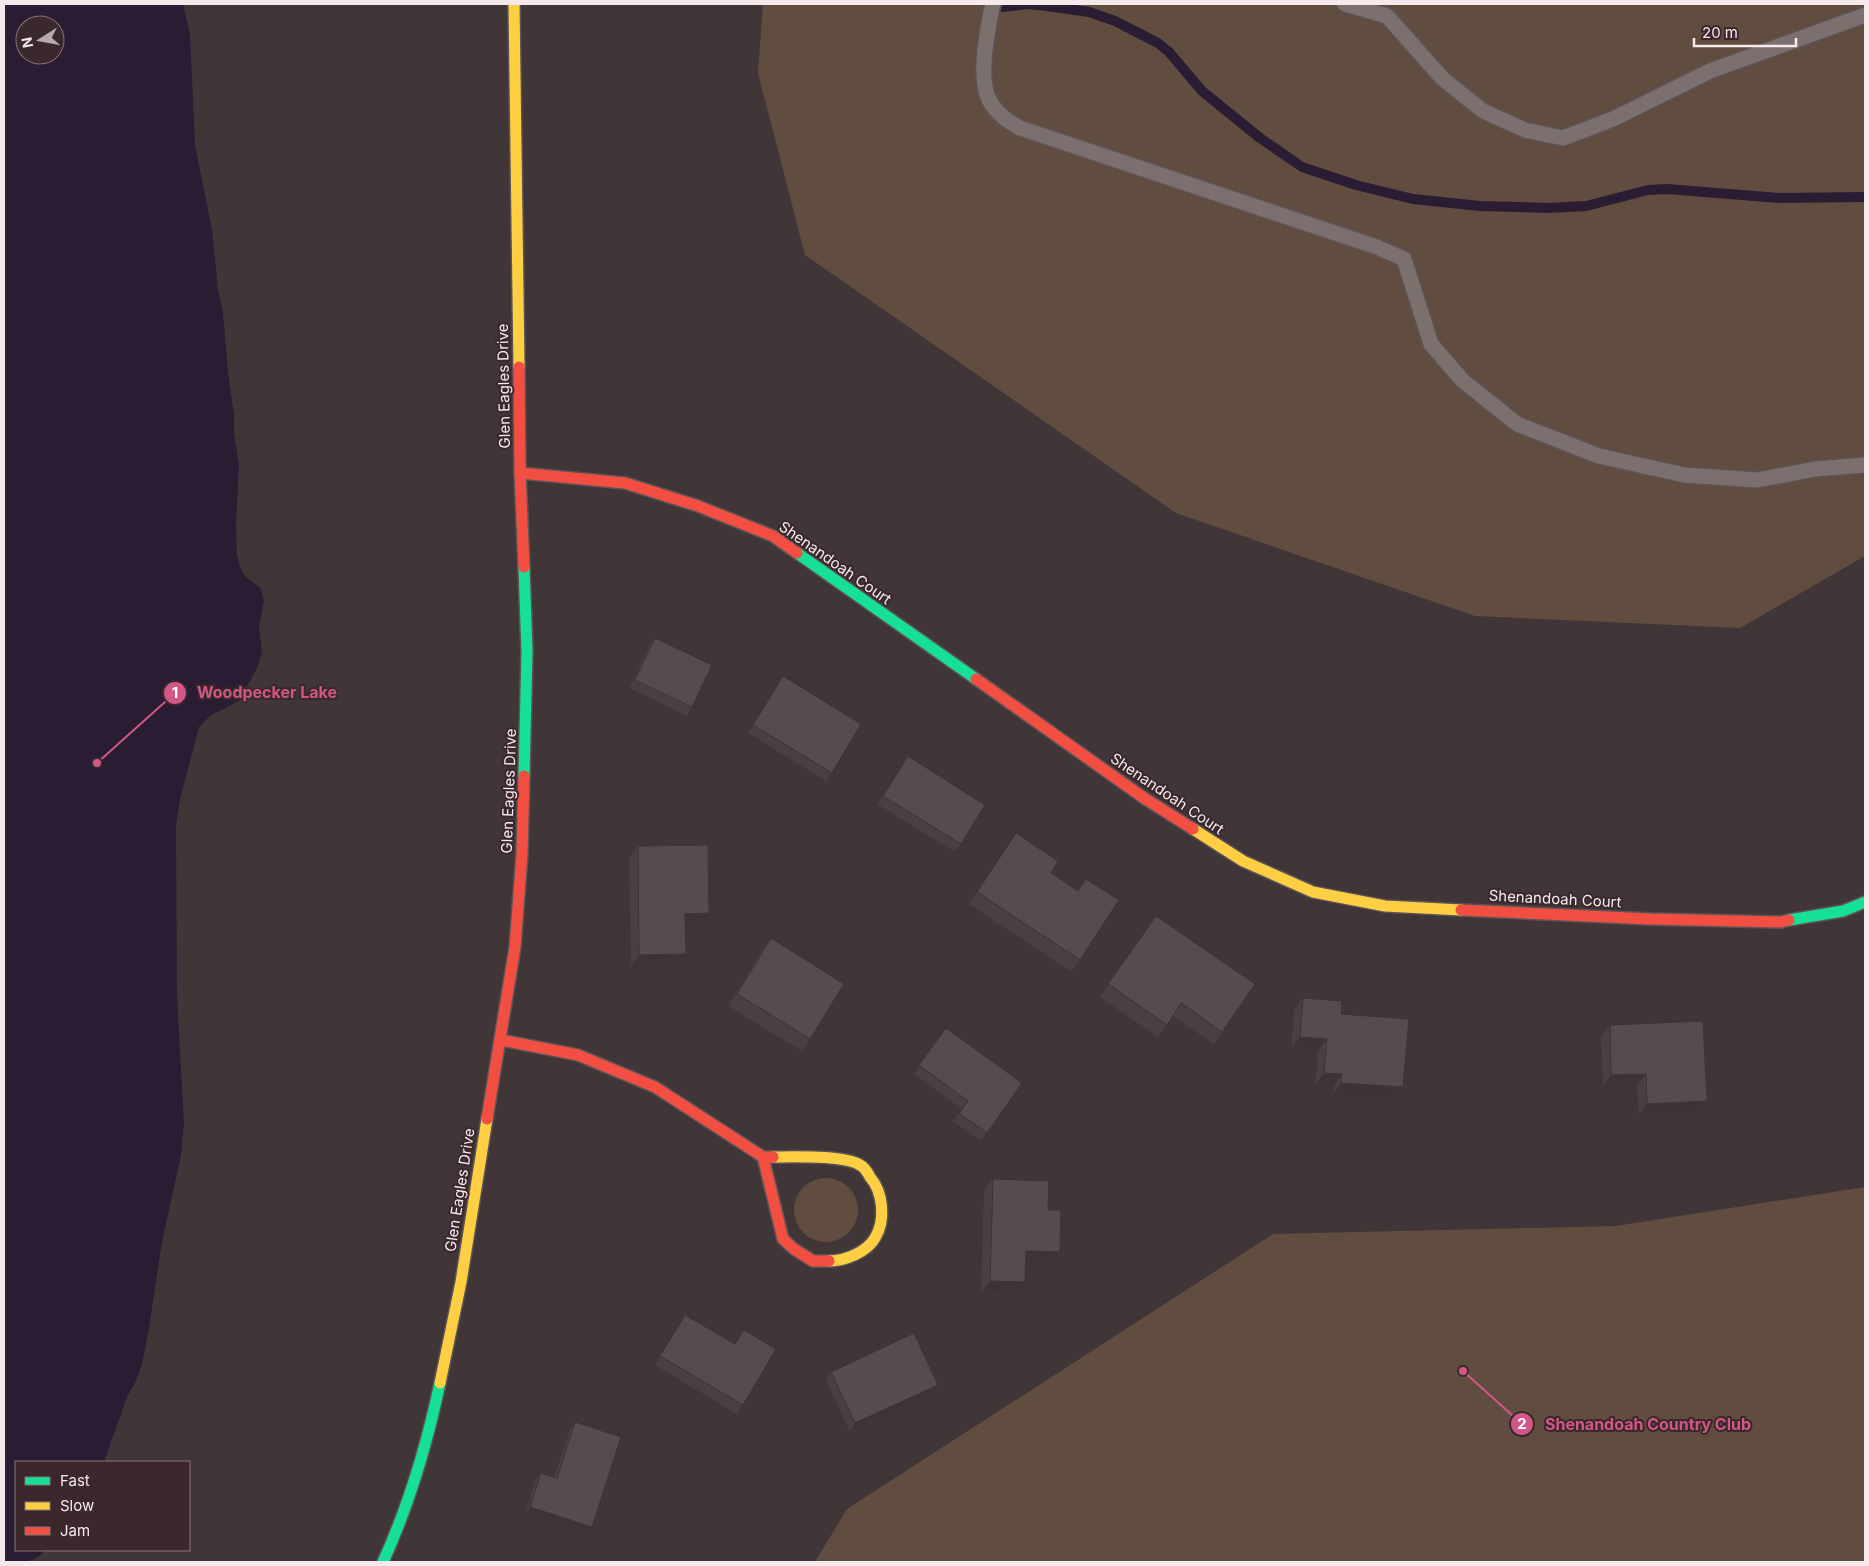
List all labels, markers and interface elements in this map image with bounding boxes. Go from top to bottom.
north arrow [15,15,65,65]
scale bar [1694,15,1796,47]
text: 20 m [1702,23,1738,42]
text: N [17,36,36,49]
street label: Glen Eagles Drive [493,323,514,449]
street label: Shenandoah Court [775,517,895,609]
callout: Woodpecker Lake [162,677,347,708]
text: Woodpecker Lake [197,682,337,702]
text: 1 [172,683,178,702]
street label: Glen Eagles Drive [497,728,520,854]
street label: Shenandoah Court [1107,749,1228,839]
street label: Shenandoah Court [1488,886,1622,911]
street label: Glen Eagles Drive [440,1127,479,1253]
callout: Shenandoah Country Club [1510,1409,1761,1440]
text: 2 [1517,1414,1527,1433]
text: Shenandoah Country Club [1545,1414,1751,1434]
legend [15,1461,190,1551]
text: Fast [60,1471,90,1490]
text: Slow [60,1496,94,1515]
text: Jam [60,1521,90,1540]

